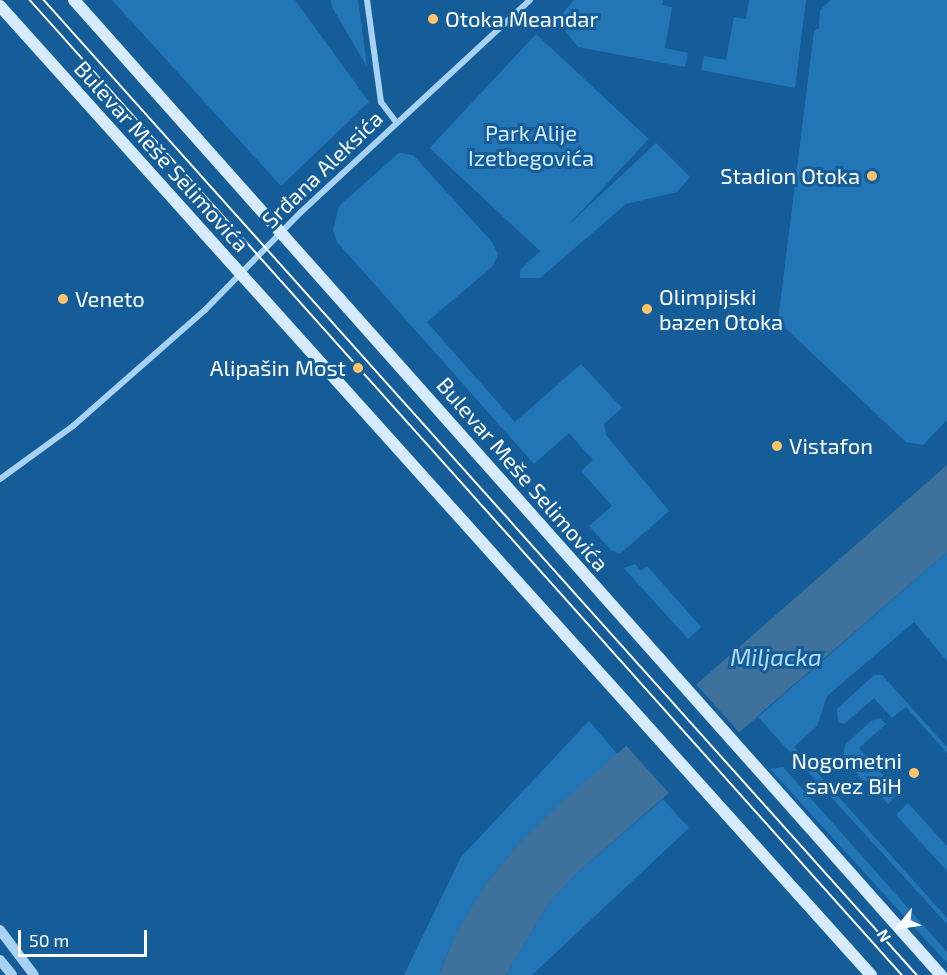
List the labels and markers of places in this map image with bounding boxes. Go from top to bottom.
place label: Otoka Meandar [445,6,598,32]
marker: Otoka Meandar [426,12,440,26]
place label: Stadion Otoka [720,163,860,189]
marker: Stadion Otoka [865,169,879,183]
place label: Olimpijski bazen Otoka [659,283,783,334]
place label: Veneto [75,286,145,312]
marker: Veneto [56,292,70,306]
marker: Olimpijski bazen Otoka [640,302,654,316]
place label: Alipašin Most [210,355,346,381]
marker: Alipašin Most [351,361,365,375]
place label: Vistafon [789,433,873,459]
marker: Vistafon [770,439,784,453]
place label: Nogometni savez BiH [792,747,902,798]
marker: Nogometni savez BiH [907,766,921,780]

